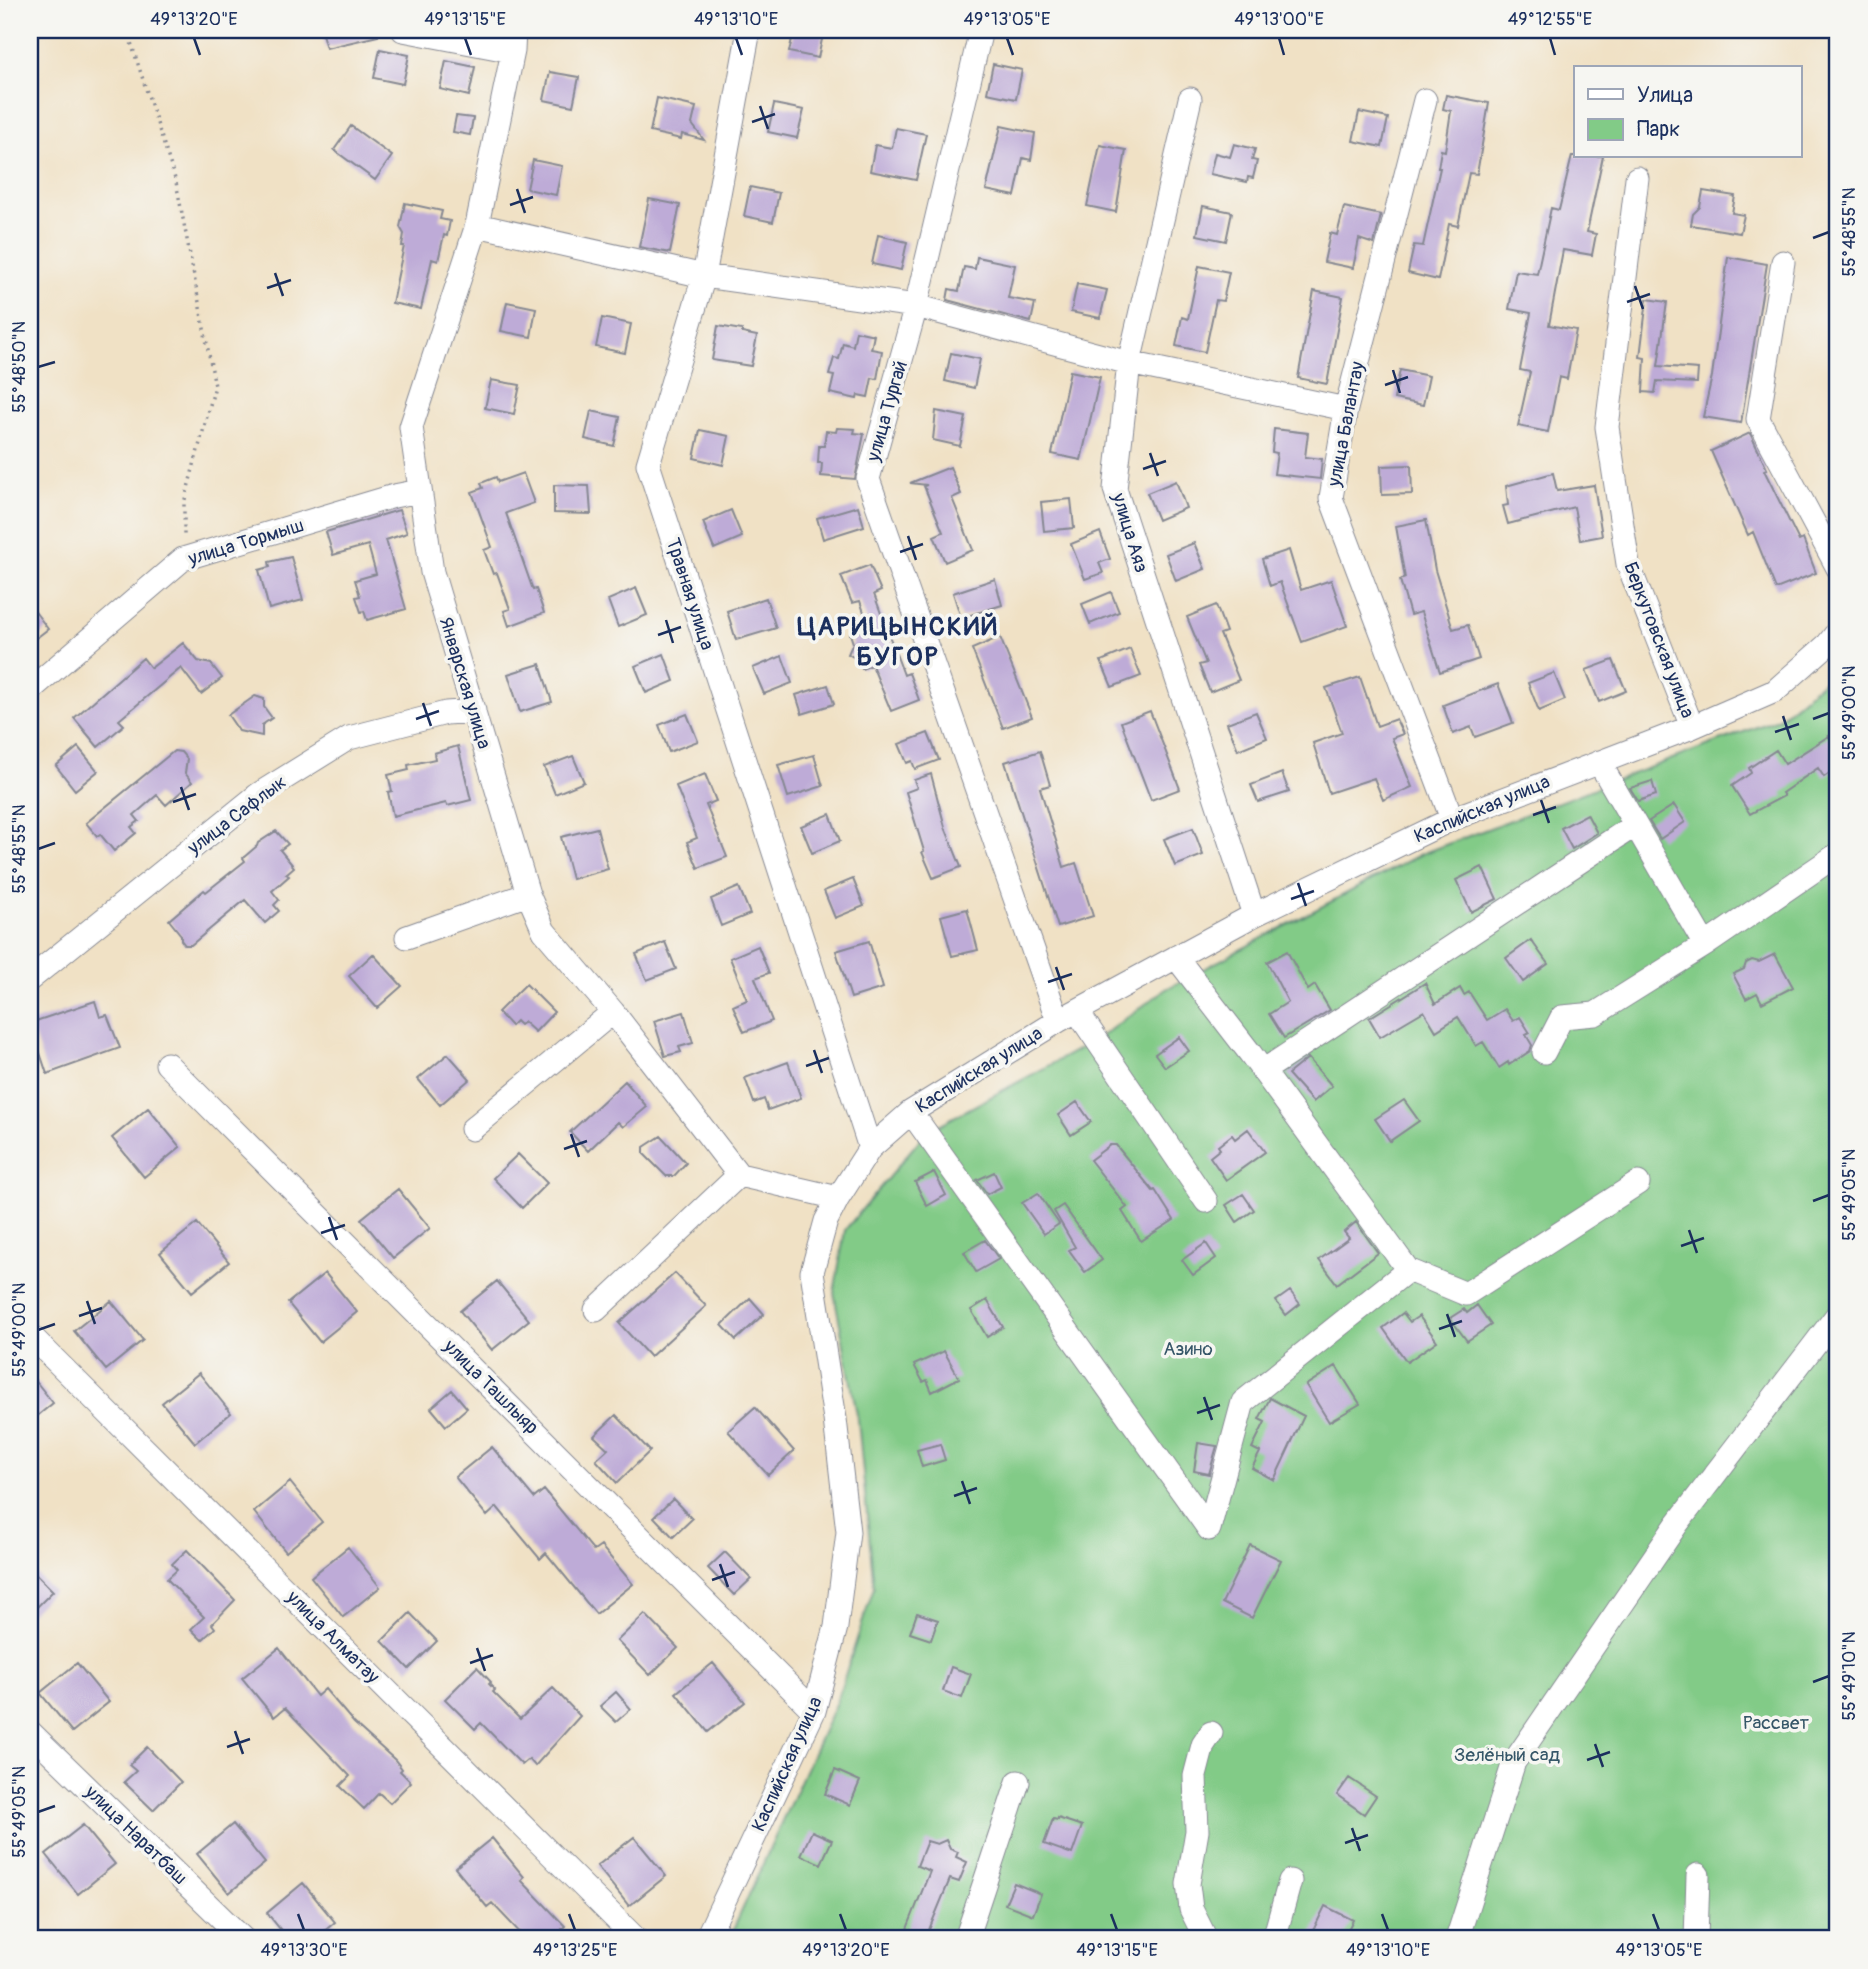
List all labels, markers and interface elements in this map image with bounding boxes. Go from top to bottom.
text: 49°13'20"E [150,8,238,31]
text: 49°13'15"E [424,8,506,31]
text: 49°13'10"E [694,8,778,31]
text: 49°13'05"E [964,8,1050,31]
text: 49°13'00"E [1234,8,1324,31]
text: 49°12'55"E [1508,8,1592,31]
legend [1574,66,1801,158]
text: Улица [1637,82,1693,109]
text: Парк [1637,116,1680,143]
text: 55°48'55"N [1838,187,1861,277]
text: 55°48'50"N [8,321,31,413]
street label: улица Тургай [861,358,913,465]
street label: улица Балантау [1322,360,1370,489]
street label: улица Аяз [1106,489,1153,576]
street label: улица Тормыш [184,513,307,571]
street label: Травная улица [661,535,719,653]
street label: Беркутовская улица [1618,558,1700,722]
district label: ЦАРИЦЫНСКИЙ БУГОР [797,611,999,673]
street label: Январская улица [434,614,496,752]
text: 55°49'00"N [1838,666,1861,760]
street label: улица Сафлык [182,770,291,861]
street label: Каспийская улица [1410,770,1554,848]
text: 55°48'55"N [8,804,31,894]
street label: Каспийская улица [911,1021,1047,1119]
text: 55°49'05"N [1838,1149,1861,1241]
text: 55°49'00"N [8,1283,31,1377]
street label: улица Ташлыяр [438,1334,543,1439]
park label: Азино [1163,1337,1213,1361]
street label: улица Алматау [281,1585,384,1688]
text: 55°49'10"N [1838,1631,1861,1721]
street label: Каспийская улица [746,1693,828,1835]
park label: Рассвет [1743,1711,1809,1735]
park label: Зелёный сад [1454,1743,1561,1767]
text: 55°49'05"N [8,1766,31,1858]
street label: улица Наратбаш [79,1780,192,1890]
text: 49°13'30"E [260,1939,348,1962]
text: 49°13'25"E [533,1939,617,1962]
text: 49°13'20"E [802,1939,890,1962]
text: 49°13'15"E [1076,1939,1158,1962]
text: 49°13'10"E [1346,1939,1430,1962]
text: 49°13'05"E [1616,1939,1702,1962]

